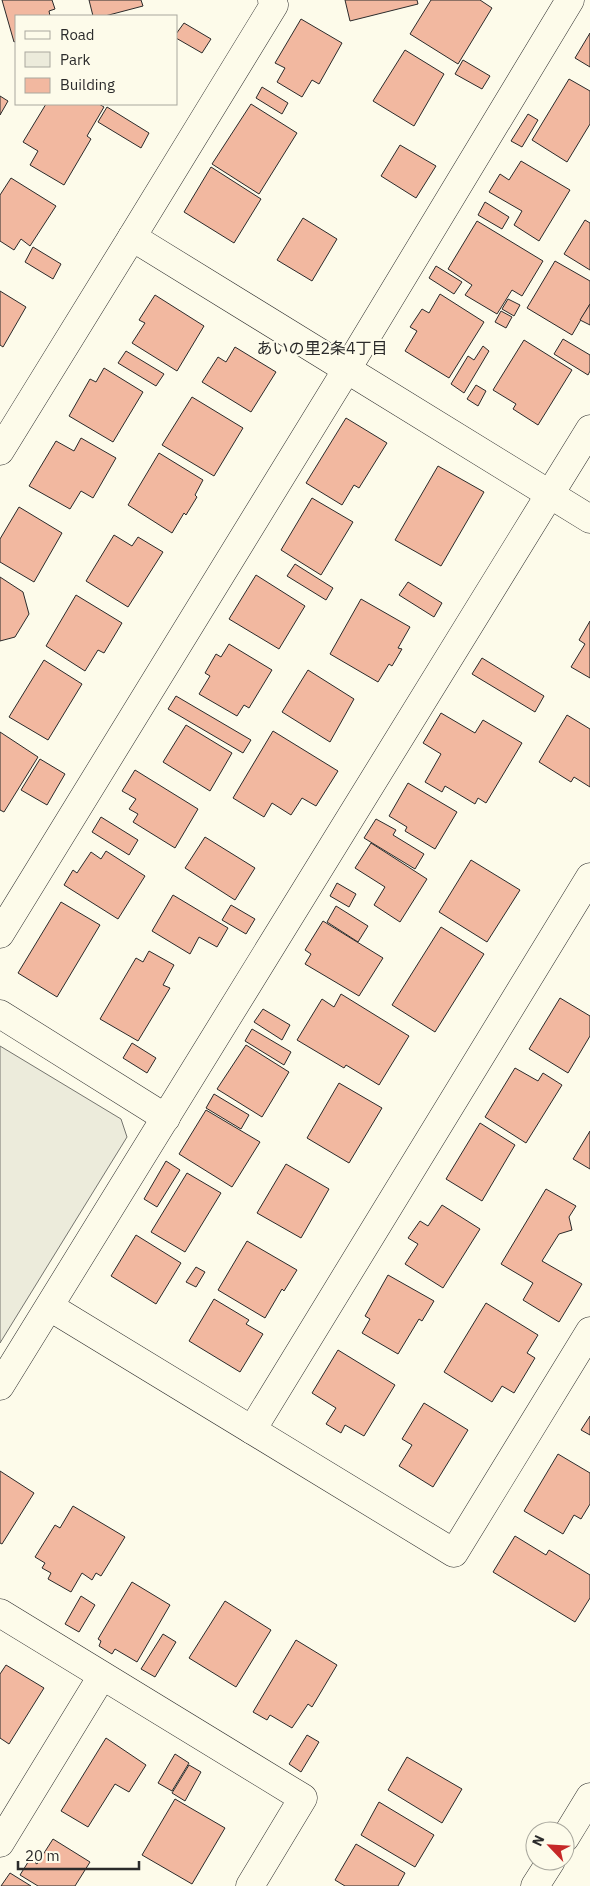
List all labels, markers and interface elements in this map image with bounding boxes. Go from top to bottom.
legend [15,15,178,105]
text: Road [60,25,95,44]
text: Park [60,50,90,69]
text: Building [60,75,115,94]
district label: あいの里2条4丁目 [256,338,388,358]
north arrow [525,1821,575,1871]
text: N [528,1832,549,1849]
scale bar [18,1838,139,1870]
text: 20 m [25,1846,60,1865]

